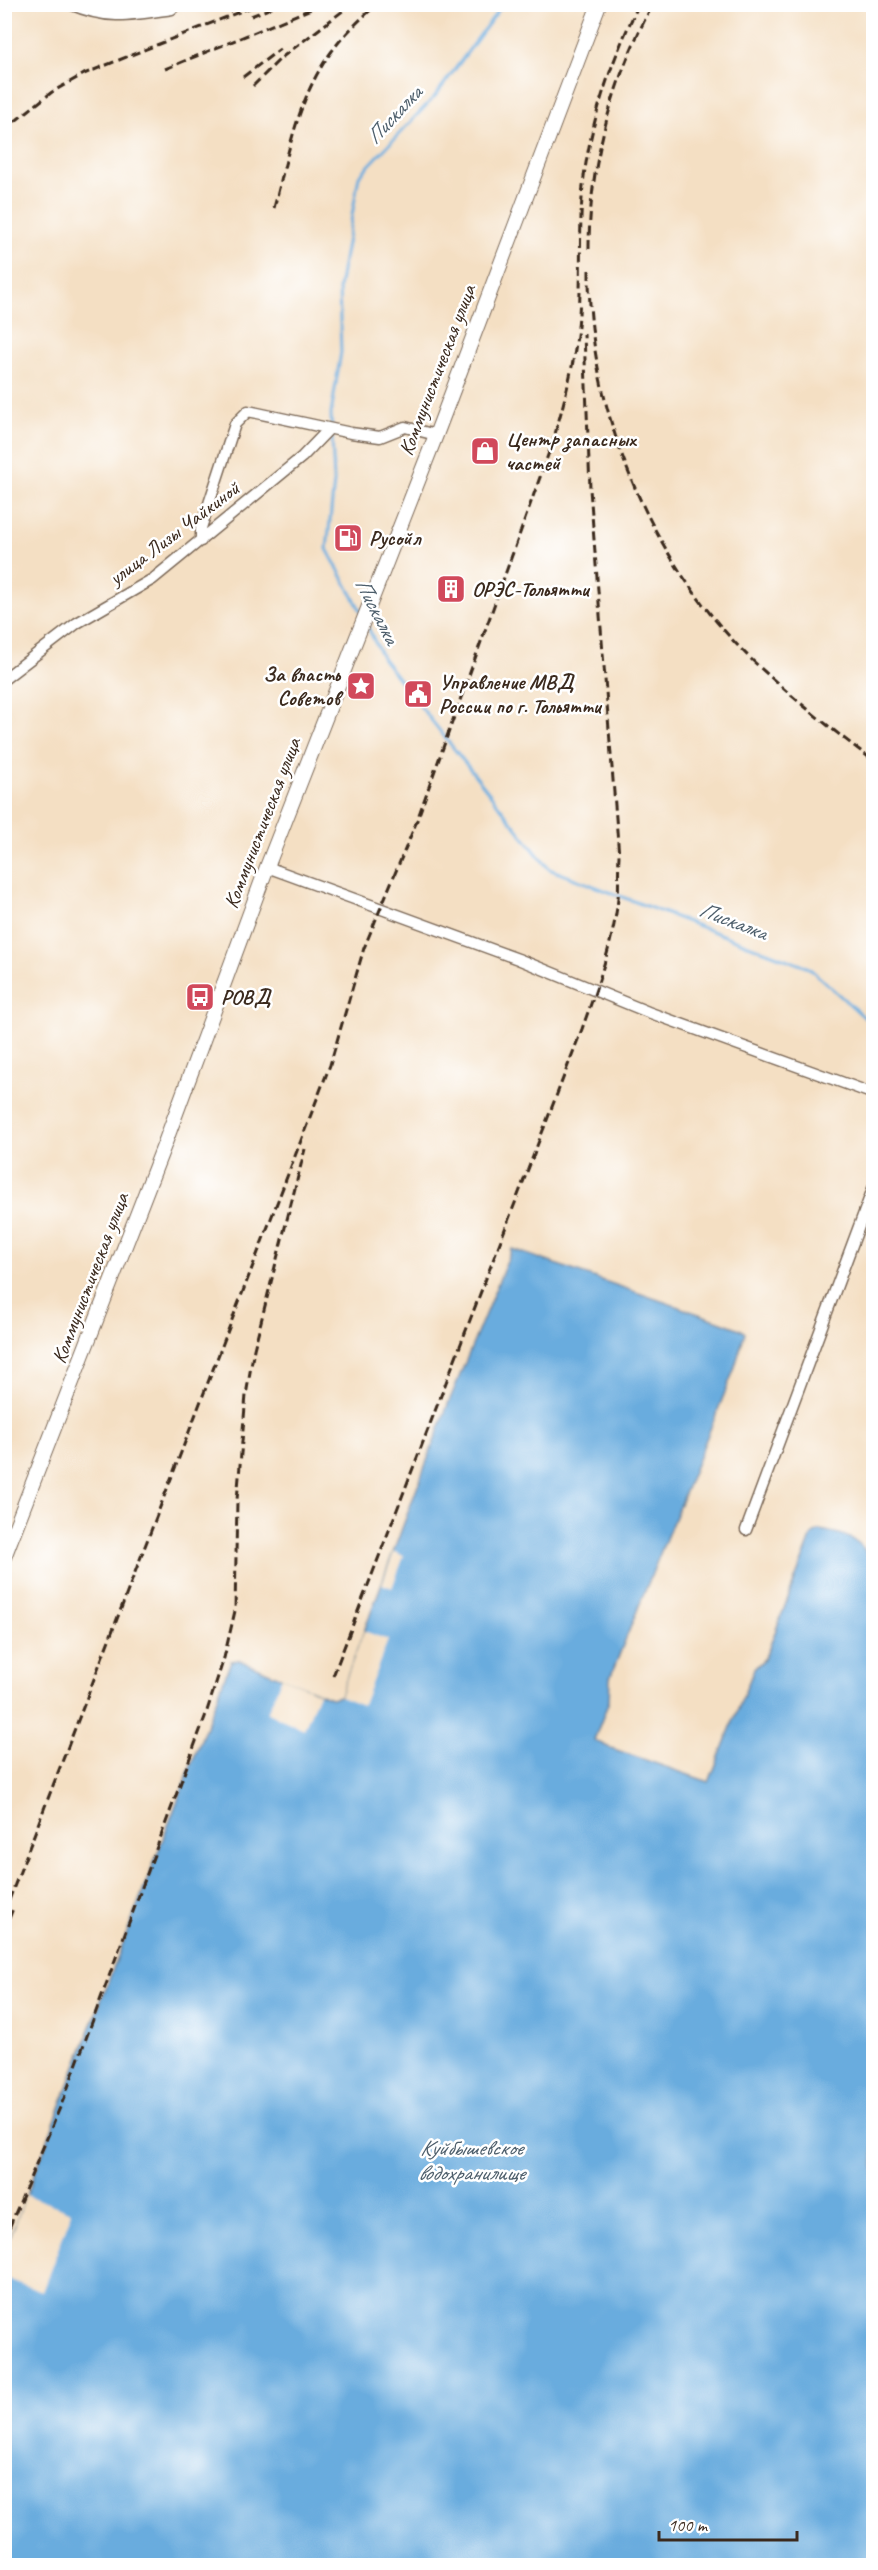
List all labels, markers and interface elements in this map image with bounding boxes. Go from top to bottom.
water label: Пискалка [360,78,430,150]
street label: Коммунистическая улица [392,279,482,459]
place label: Центр запасных частей [506,426,637,476]
shop icon: Центр запасных частей [469,435,501,467]
street label: улица Лизы Чайкиной [102,475,246,592]
fuel station icon: Русойл [332,522,364,554]
place label: Русойл [369,525,422,551]
water label: Пискалка [349,573,407,651]
building icon: ОРЭС-Тольятти [435,573,467,605]
place label: ОРЭС-Тольятти [472,576,591,602]
place label: За власть Советов [263,661,344,711]
place label: Управление МВД России по г. Тольятти [439,669,603,719]
place icon: За власть Советов [345,670,377,702]
public building icon: Управление МВД России по г. Тольятти [402,678,434,710]
street label: Коммунистическая улица [217,732,307,912]
water label: Пискалка [695,895,774,948]
bus stop icon: РОВД [184,981,216,1013]
place label: РОВД [221,984,272,1010]
street label: Коммунистическая улица [45,1187,135,1367]
water label: Куйбышевское водохранилище [418,2134,527,2187]
scale bar [659,2504,797,2542]
text: 100 m [668,2514,709,2536]

